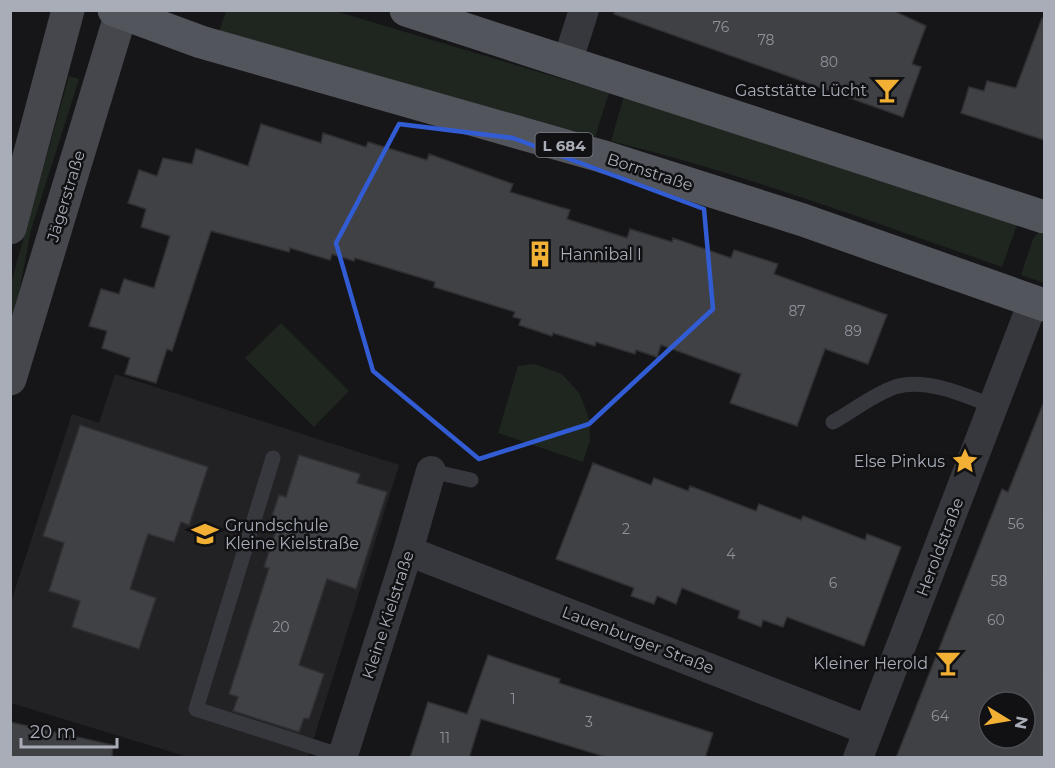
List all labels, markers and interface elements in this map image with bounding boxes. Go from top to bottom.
house number: 76 [713,18,730,36]
house number: 78 [758,31,775,49]
house number: 80 [820,53,838,71]
bar icon: Gaststätte Lücht [872,75,902,105]
place label: Gaststätte Lücht [735,81,868,100]
road number: L 684 [536,133,592,157]
street label: Jägerstraße [43,148,89,245]
street label: Bornstraße [605,149,695,195]
building icon: Hannibal I [525,239,555,269]
place label: Hannibal I [560,245,642,264]
house number: 87 [788,302,806,320]
house number: 89 [844,322,862,340]
place icon: Else Pinkus [950,446,980,476]
place label: Else Pinkus [854,452,945,471]
street label: Heroldstraße [913,495,967,599]
house number: 56 [1008,515,1025,533]
place label: Grundschule Kleine Kielstraße [225,516,359,553]
school or university icon: Grundschule Kleine Kielstraße [190,519,220,549]
house number: 2 [622,520,630,538]
house number: 4 [726,545,736,563]
street label: Kleine Kielstraße [358,548,418,682]
house number: 58 [991,572,1007,590]
house number: 6 [829,574,838,592]
street label: Lauenburger Straße [559,602,717,678]
house number: 60 [987,611,1005,629]
house number: 20 [272,618,290,636]
bar icon: Kleiner Herold [933,648,963,678]
place label: Kleiner Herold [813,654,928,673]
house number: 1 [510,690,516,708]
north arrow [977,690,1037,750]
house number: 64 [931,707,950,725]
scale bar [21,711,117,749]
house number: 3 [585,713,593,731]
text: N [1011,715,1032,731]
text: 20 m [30,721,76,743]
house number: 11 [440,729,450,747]

